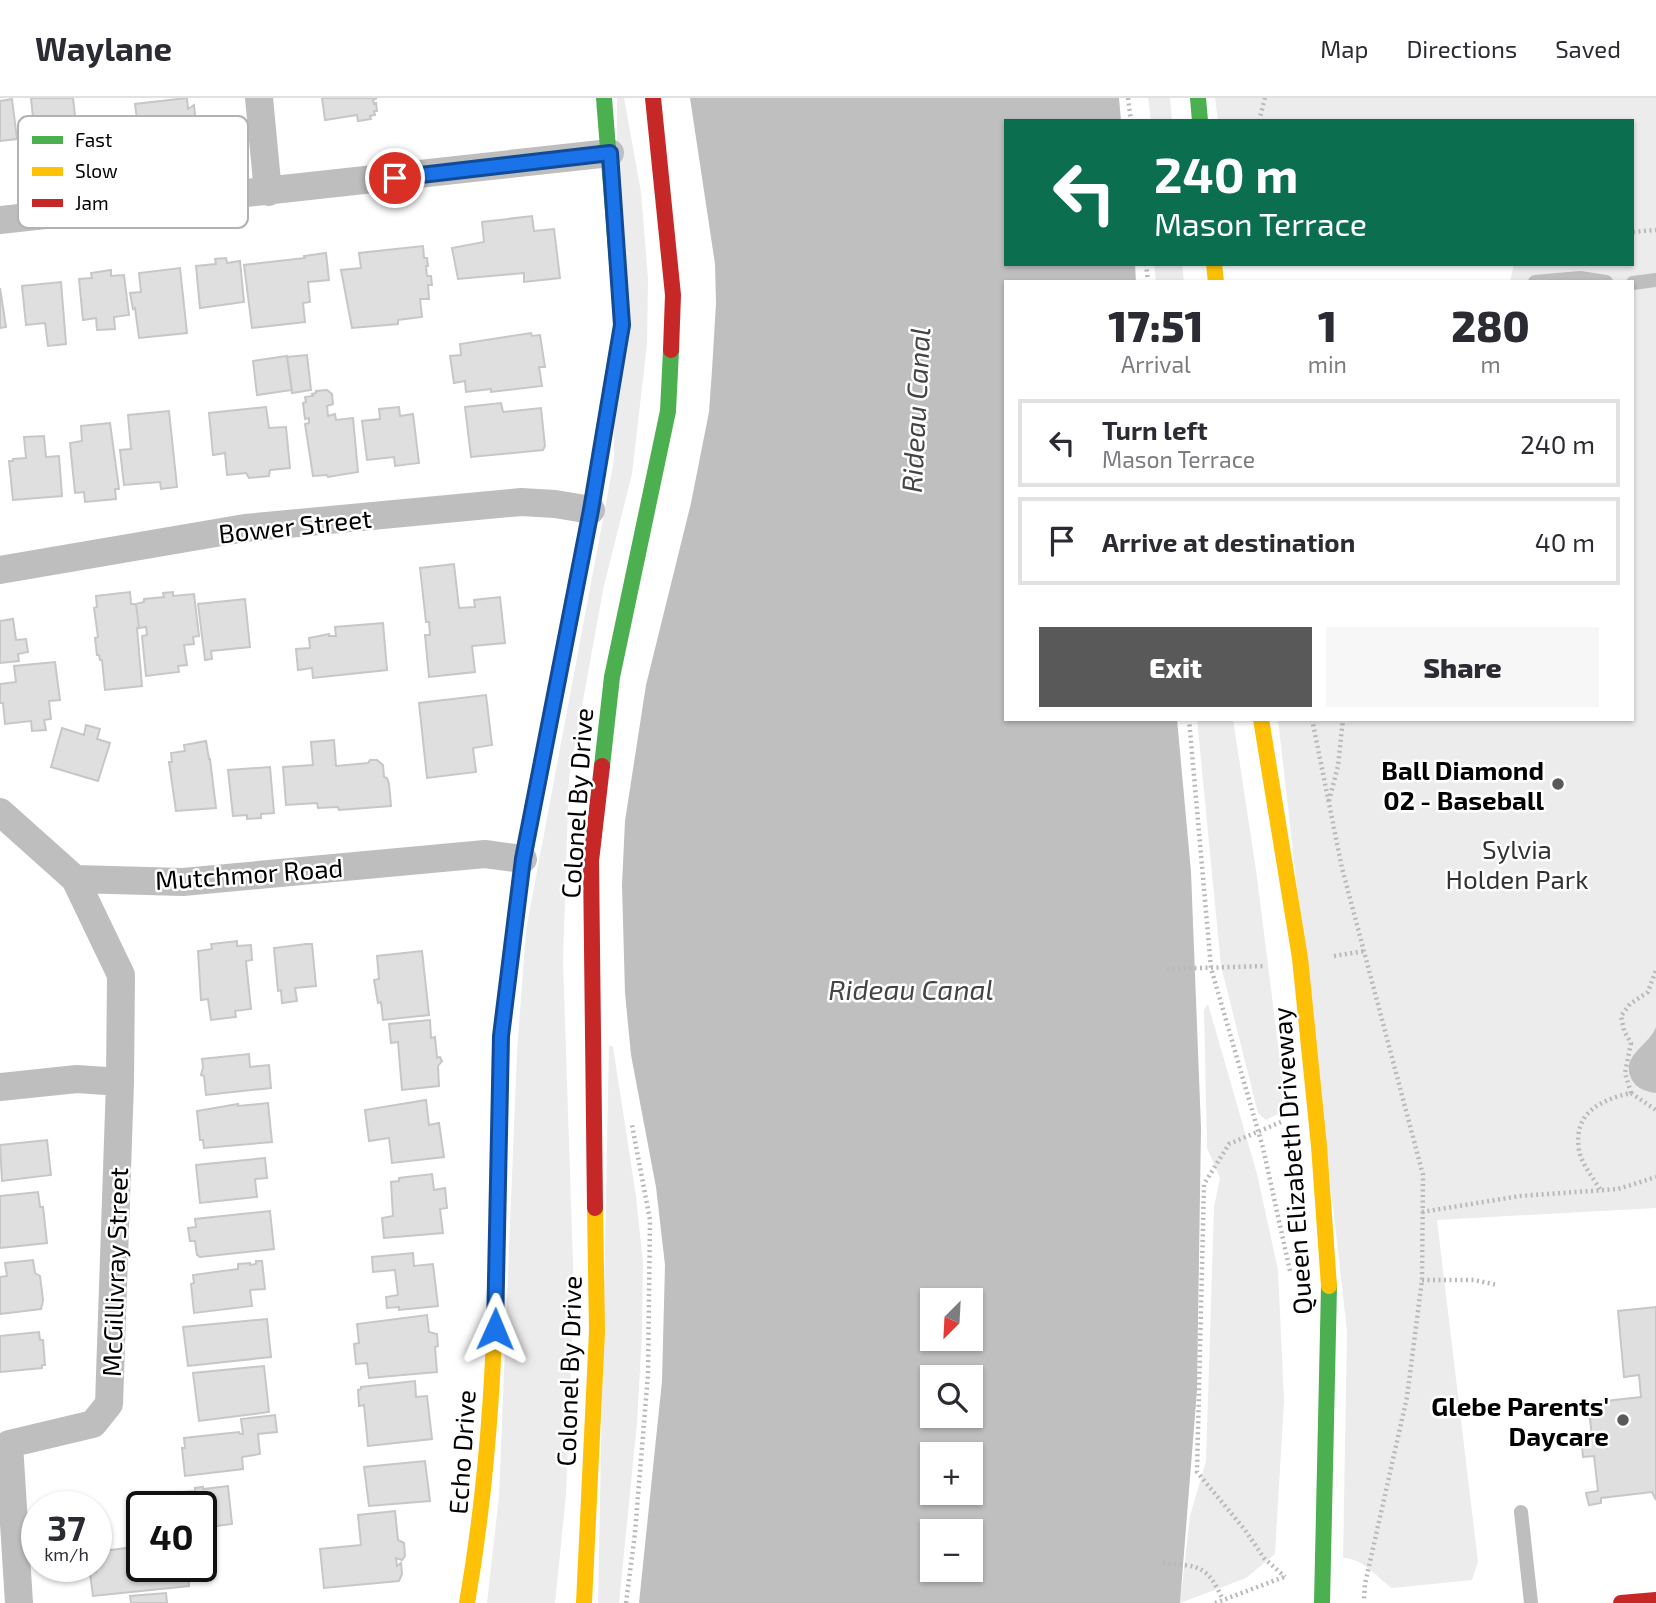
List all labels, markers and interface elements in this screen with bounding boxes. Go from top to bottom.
text: Waylane [35,28,172,68]
text: Map [1320,34,1368,63]
text: Directions [1406,34,1517,63]
text: Saved [1555,34,1621,63]
legend [18,116,248,228]
text: Fast [75,128,112,151]
text: 240 m [1154,144,1298,203]
icon: left [1039,147,1130,238]
pin [365,148,425,208]
text: Slow [75,159,118,182]
icon: arrive [376,159,414,197]
text: Jam [75,191,109,214]
text: Mason Terrace [1154,204,1367,242]
text: 17:51 [1108,300,1203,350]
text: 1 [1318,300,1337,350]
text: 280 [1451,300,1530,350]
water label: Rideau Canal [894,326,936,494]
text: Arrival [1121,350,1191,378]
text: min [1308,350,1347,378]
text: m [1480,350,1501,378]
text: Turn left [1102,414,1208,445]
icon: left [1043,424,1081,462]
text: 240 m [1520,428,1595,459]
text: Mason Terrace [1102,445,1255,473]
street label: Bower Street [217,502,373,548]
icon: arrive [1043,522,1081,560]
text: Arrive at destination [1102,526,1355,557]
text: 40 m [1535,526,1595,557]
button: Exit [1039,627,1312,707]
button: Share [1326,627,1599,707]
street label: Colonel By Drive [554,707,598,899]
place label: Ball Diamond 02 - Baseball [1381,754,1544,815]
marker: Ball Diamond 02 - Baseball [1550,776,1566,792]
park label: Sylvia Holden Park [1446,833,1588,894]
street label: Mutchmor Road [154,851,344,895]
water label: Rideau Canal [828,972,994,1006]
street label: Queen Elizabeth Driveway [1265,1006,1317,1316]
street label: McGillivray Street [95,1166,133,1377]
street label: Colonel By Drive [549,1275,587,1467]
north arrow [920,1288,984,1351]
map controls [920,1288,983,1582]
position arrow [458,1292,532,1366]
button: search [920,1365,983,1428]
street label: Echo Drive [441,1389,481,1515]
place label: Glebe Parents' Daycare [1431,1390,1609,1452]
marker: Glebe Parents' Daycare [1615,1412,1631,1428]
button: + [920,1442,983,1505]
speed limit sign: 40 [126,1491,217,1582]
text: 37 [47,1506,86,1548]
button: − [920,1519,983,1582]
text: km/h [44,1543,89,1565]

